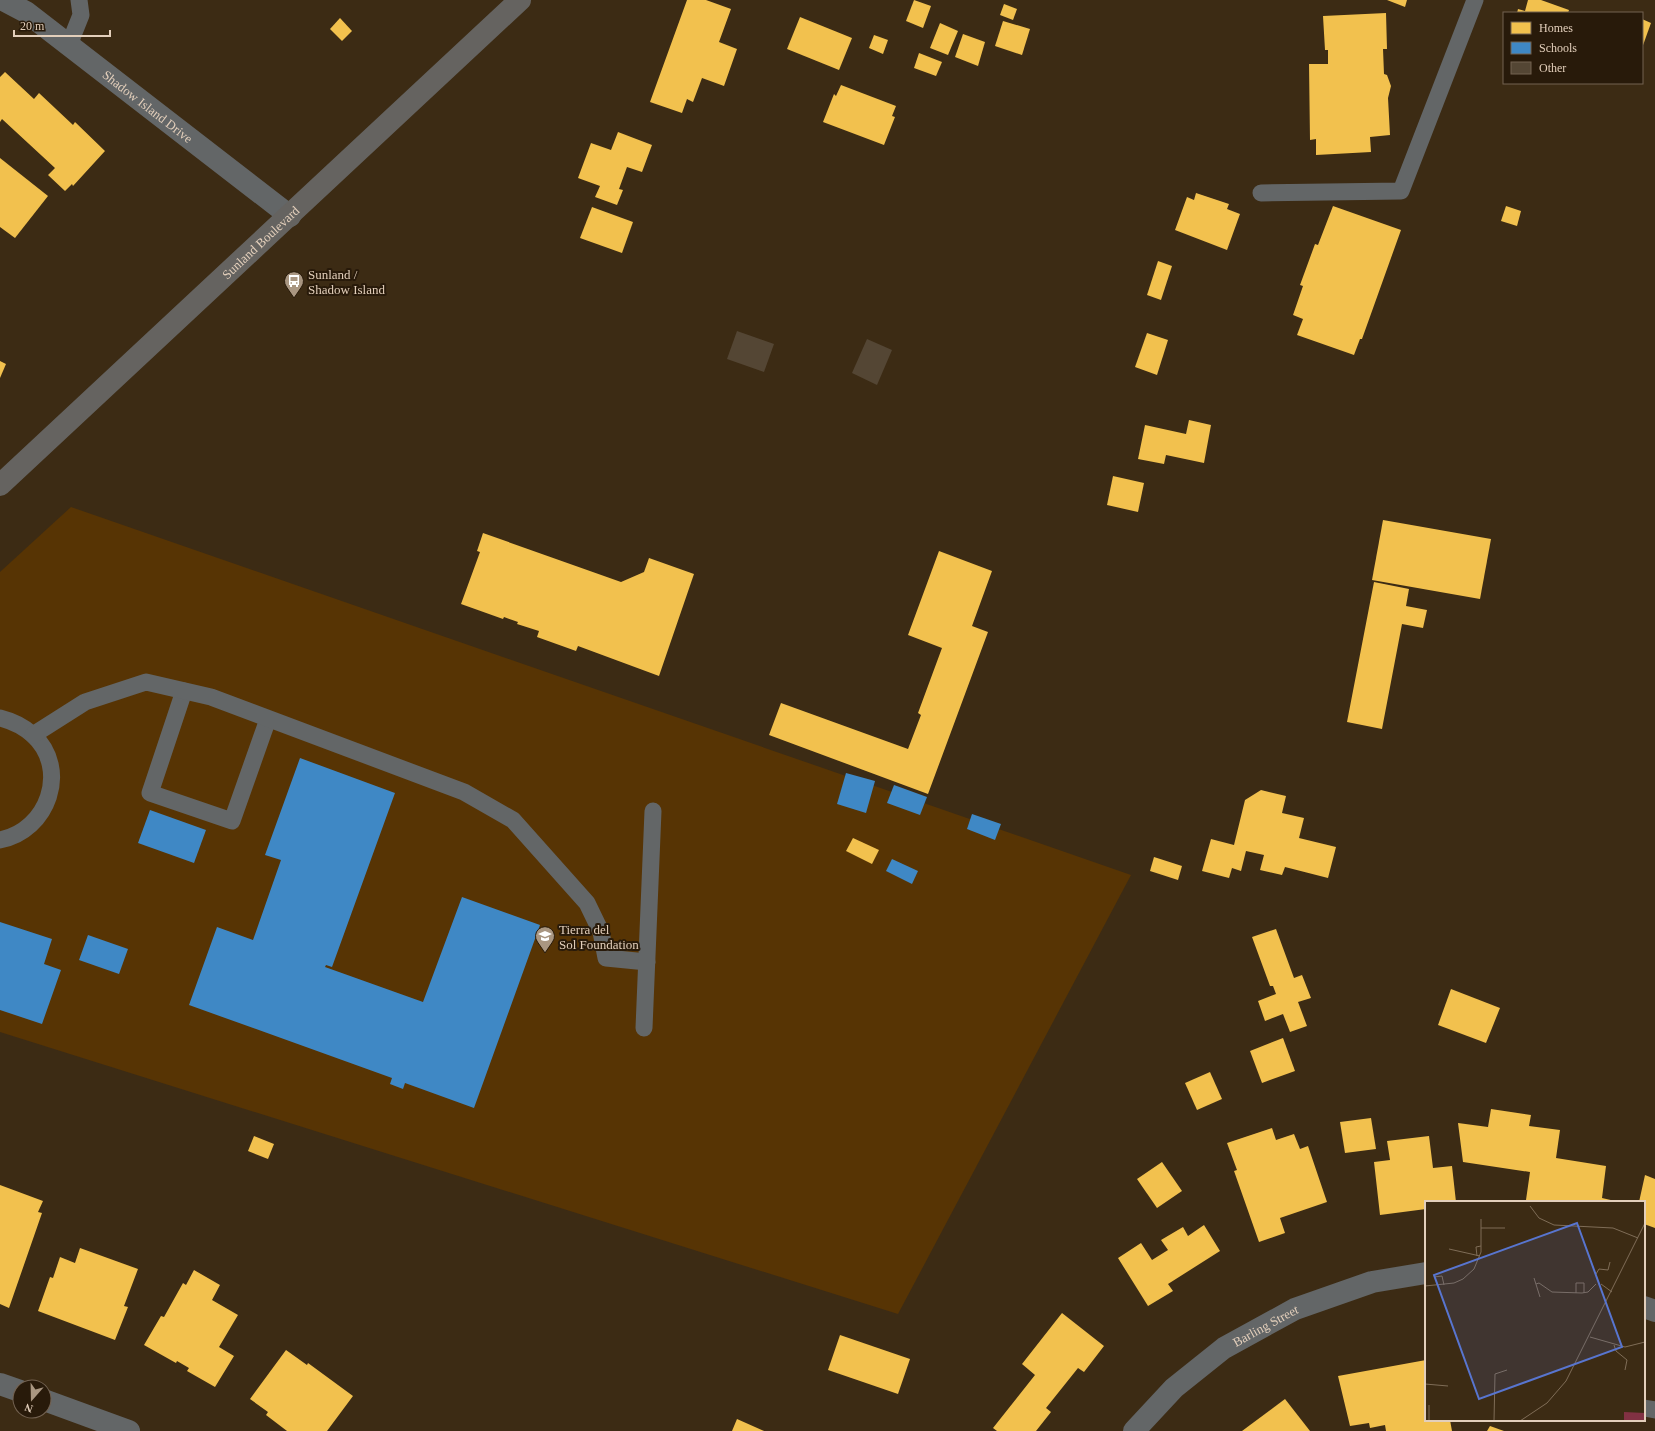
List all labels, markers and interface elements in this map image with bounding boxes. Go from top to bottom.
scale bar [14,12,110,38]
legend [1503,12,1643,84]
text: 20 m [20,19,45,33]
text: Homes [1539,21,1573,35]
text: Schools [1539,41,1577,55]
text: Other [1539,61,1566,75]
street label: Shadow Island Drive [100,67,196,146]
street label: Sunland Boulevard [219,202,302,282]
place label: Sunland / Shadow Island [308,267,385,297]
bus stop icon: Sunland / Shadow Island [283,270,305,298]
place label: Tierra del Sol Foundation [559,922,639,952]
school or university icon: Tierra del Sol Foundation [534,925,556,953]
inset map [1425,1201,1645,1421]
street label: Barling Street [1230,1301,1300,1349]
north arrow [12,1379,52,1419]
text: N [23,1401,34,1415]

